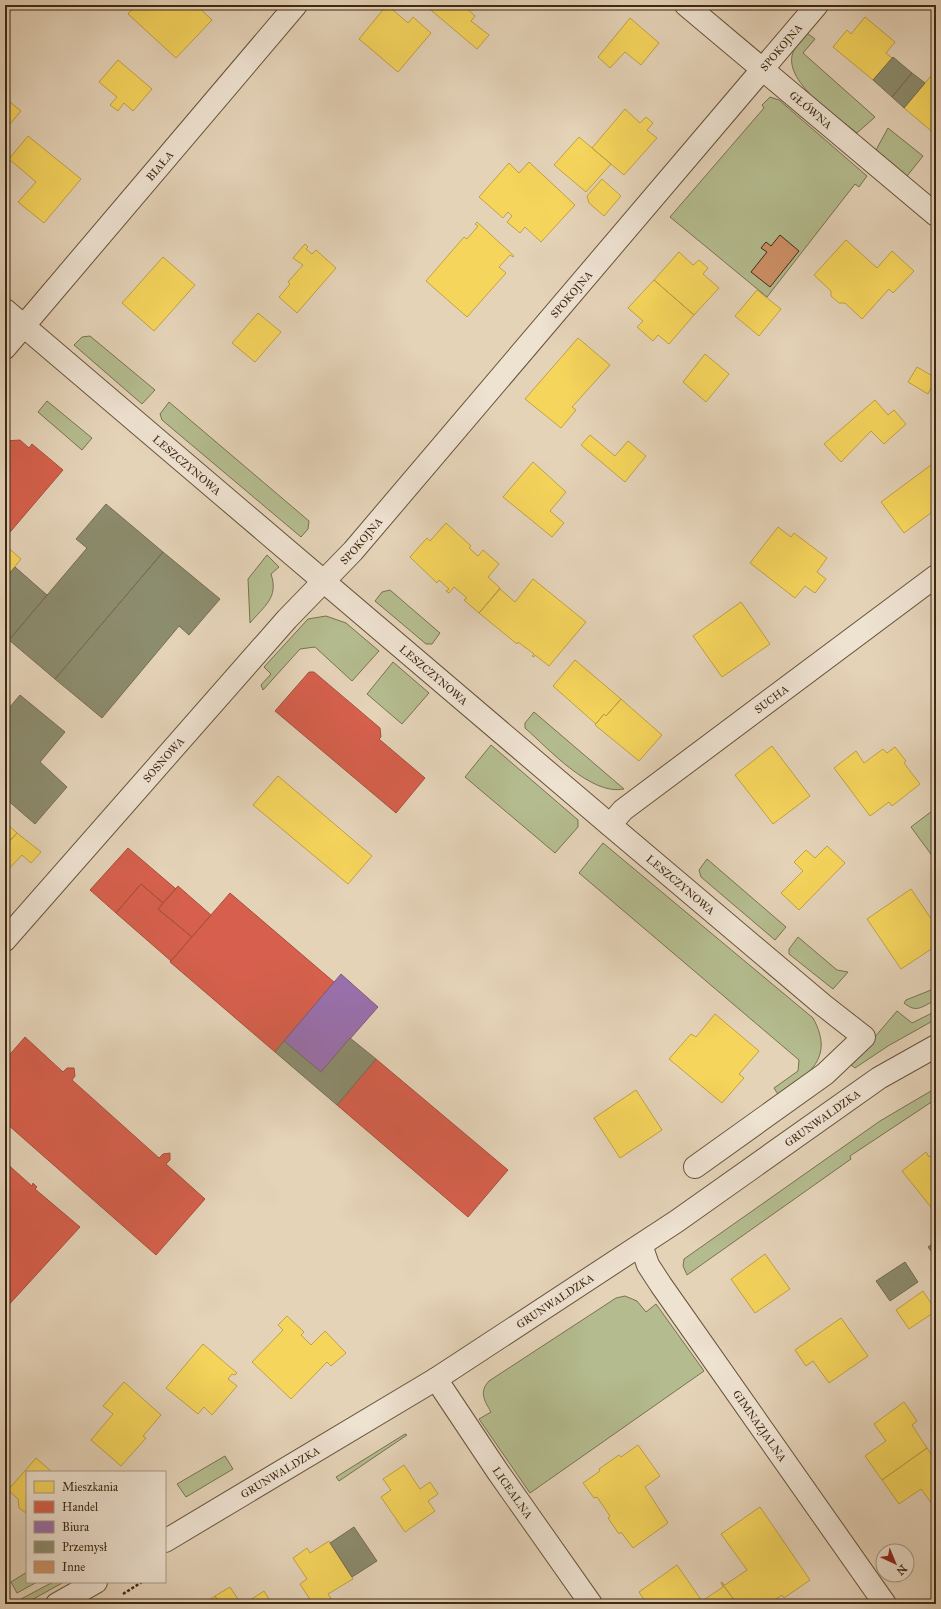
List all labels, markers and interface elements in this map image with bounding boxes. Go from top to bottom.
street label: SPOKOJNA [757,21,805,74]
street label: GŁÓWNA [787,88,835,132]
street label: BIAŁA [143,148,176,183]
street label: SPOKOJNA [548,268,595,320]
street label: LESZCZYNOWA [150,432,224,498]
street label: SPOKOJNA [337,514,385,567]
street label: LESZCZYNOWA [397,642,471,708]
street label: SUCHA [752,682,791,716]
street label: SOSNOWA [140,734,187,785]
street label: LESZCZYNOWA [644,852,718,918]
street label: GRUNWALDZKA [782,1087,863,1149]
street label: GRUNWALDZKA [514,1271,597,1331]
street label: GIMNAZJALNA [730,1388,790,1464]
street label: GRUNWALDZKA [238,1443,322,1501]
street label: LICEALNA [490,1464,536,1522]
legend [26,1471,166,1583]
text: Mieszkania [62,1480,119,1494]
text: Handel [62,1500,99,1514]
text: Biura [62,1520,90,1534]
text: Przemysł [62,1540,108,1554]
north arrow [875,1543,915,1583]
text: Inne [62,1560,85,1574]
text: N [893,1562,909,1578]

